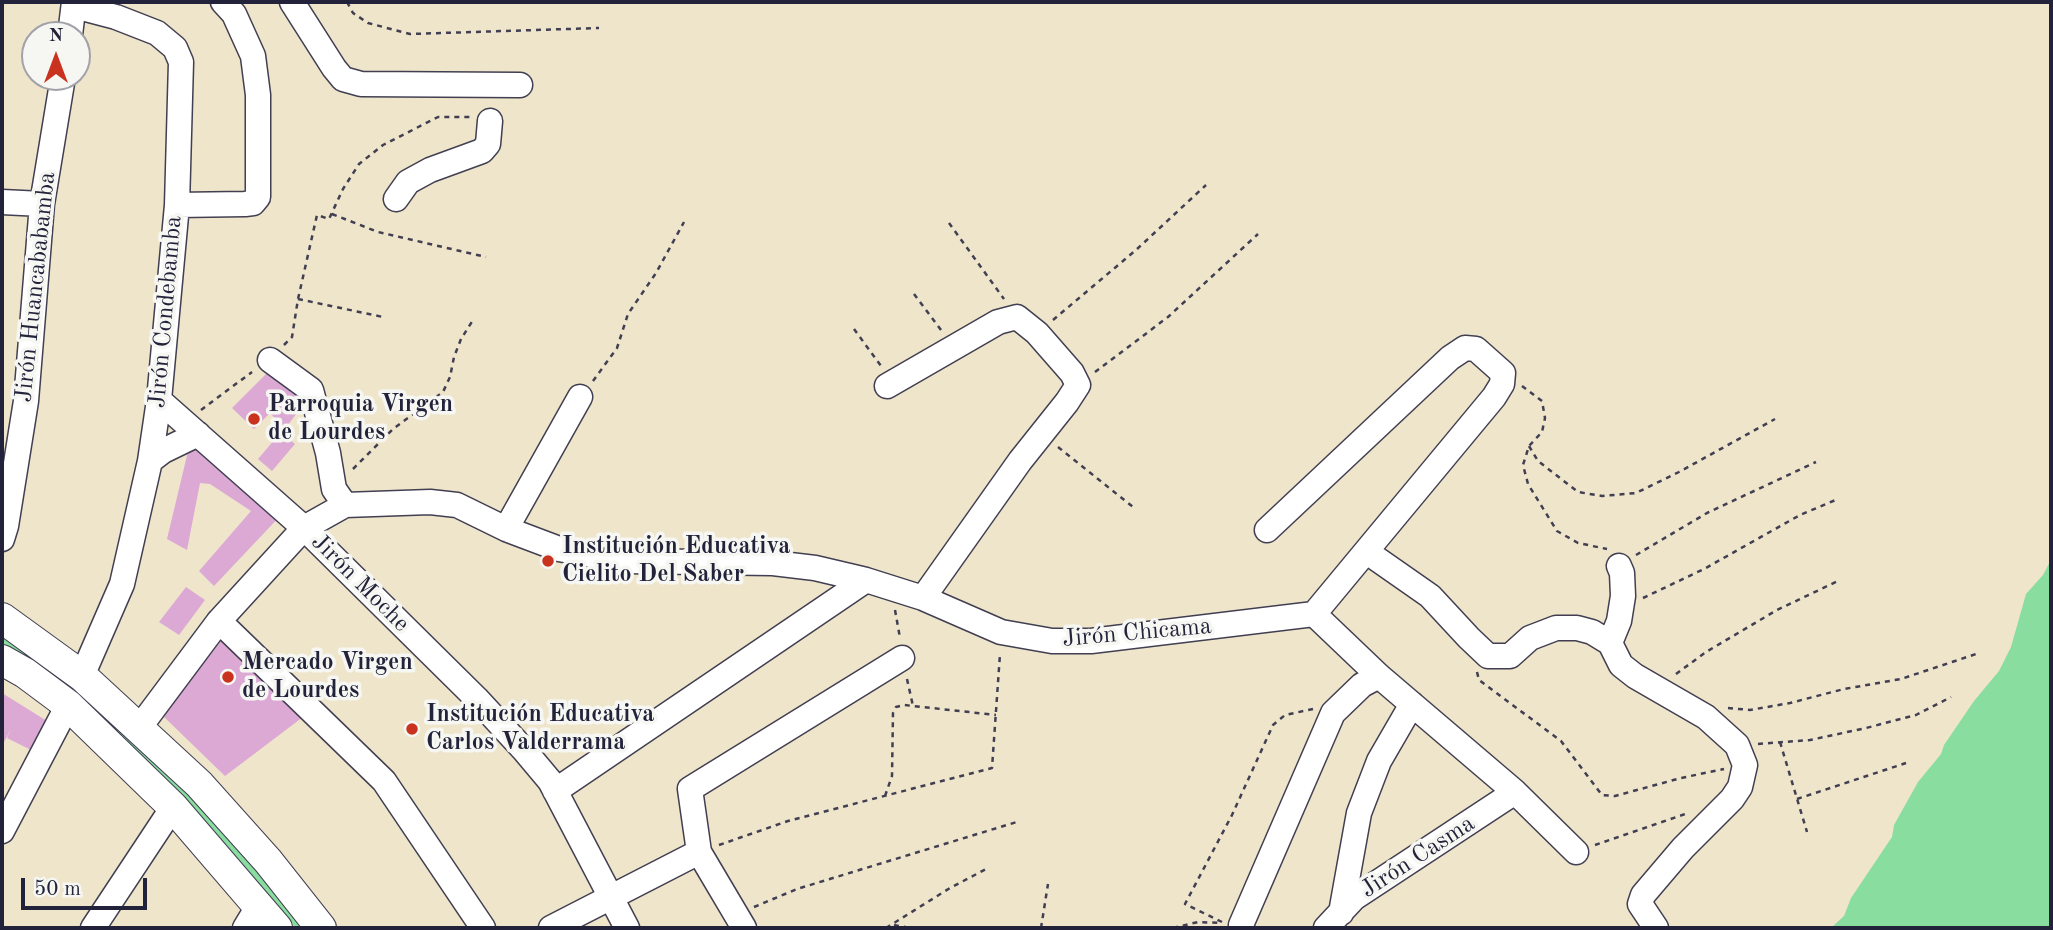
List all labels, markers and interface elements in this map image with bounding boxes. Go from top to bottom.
north arrow [21,21,91,91]
text: N [49,27,63,46]
street label: Jirón Huancababamba [10,171,62,403]
street label: Jirón Condebamba [143,215,189,409]
place label: Parroquia Virgen de Lourdes [268,391,453,447]
marker: Parroquia Virgen de Lourdes [246,411,262,427]
street label: Jirón Moche [305,528,415,638]
place label: Institución Educativa Cielito Del Saber [562,533,790,589]
marker: Institución Educativa Cielito Del Saber [540,553,556,569]
street label: Jirón Chicama [1061,612,1213,654]
place label: Mercado Virgen de Lourdes [242,649,413,705]
marker: Mercado Virgen de Lourdes [220,669,236,685]
place label: Institución Educativa Carlos Valderrama [426,701,654,757]
marker: Institución Educativa Carlos Valderrama [404,721,420,737]
street label: Jirón Casma [1356,809,1480,905]
scale bar [24,864,150,908]
text: 50 m [34,879,81,900]

